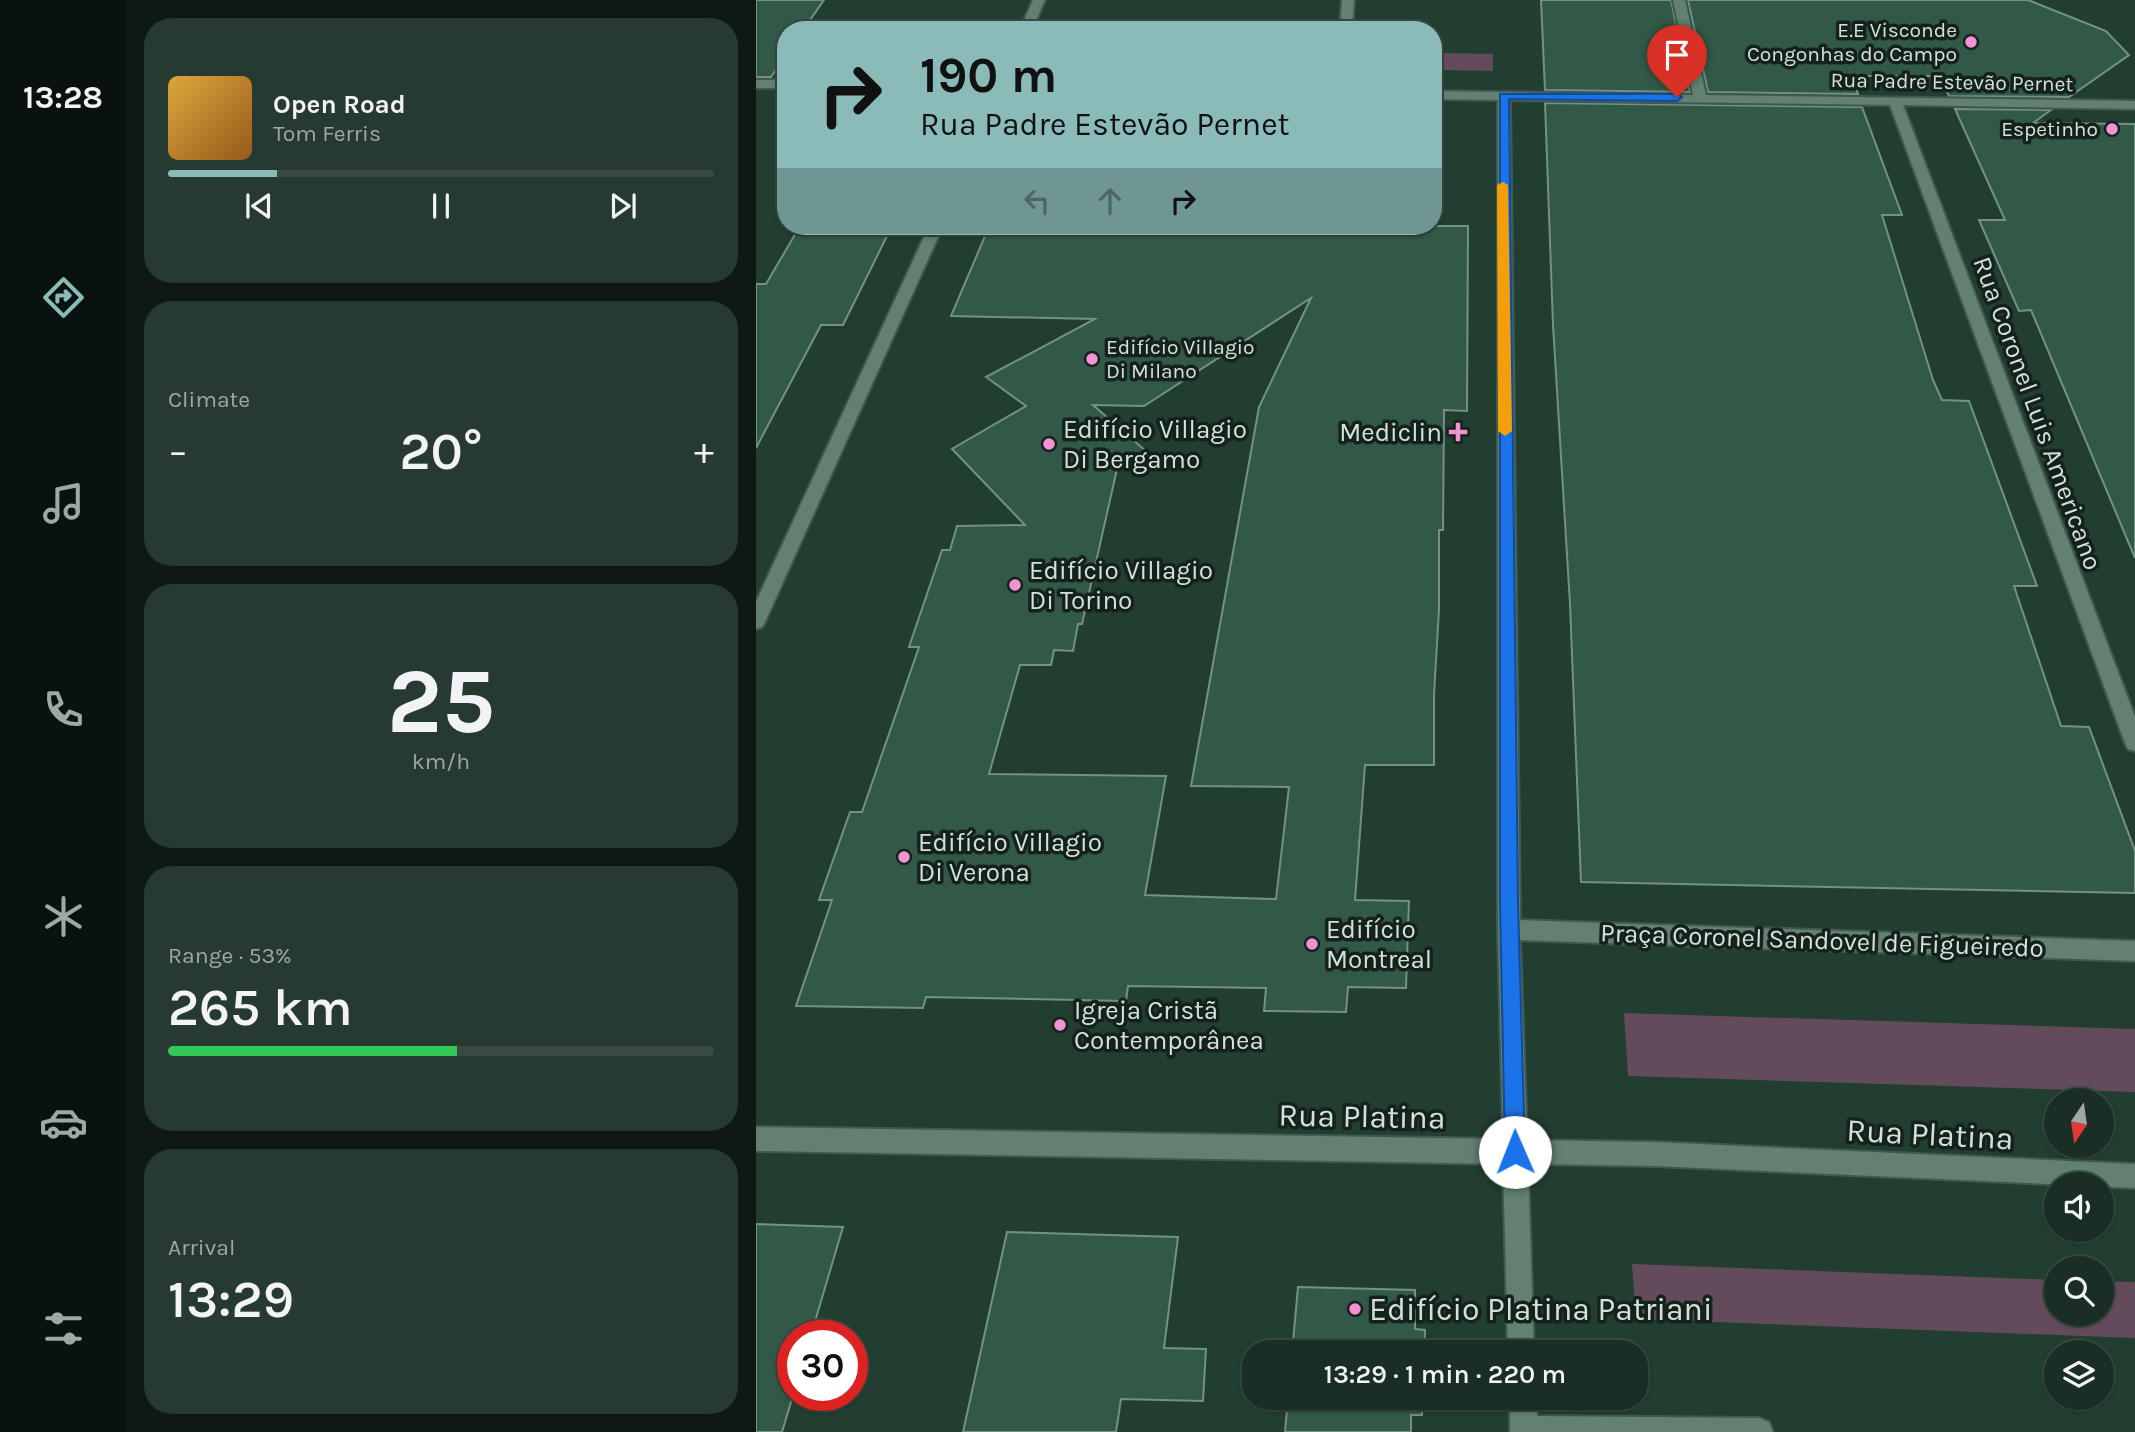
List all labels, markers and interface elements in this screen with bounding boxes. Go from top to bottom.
place label: E.E Visconde Congonhas do Campo [1747,18,1957,66]
pin [1647,25,1707,97]
marker: E.E Visconde Congonhas do Campo [1963,34,1979,50]
icon: arrive [1658,36,1696,74]
text: 190 m [920,47,1057,104]
icon: right [805,49,896,140]
street label: Rua Padre Estevão Pernet [1831,68,2074,96]
text: 13:28 [23,79,103,116]
text: Open Road [273,89,406,120]
text: Rua Padre Estevão Pernet [920,106,1290,143]
place label: Espetinho [2001,117,2098,141]
text: Tom Ferris [273,120,381,147]
marker: Espetinho [2104,121,2120,137]
icon: left [1018,182,1056,220]
icon: ahead [1091,182,1129,220]
icon: right [1164,182,1202,220]
icon: previous [240,187,278,225]
icon: pause [422,187,460,225]
icon: next [604,187,642,225]
street label: Rua Coronel Luis Americano [1966,252,2109,574]
icon: directions [39,273,88,322]
place label: Edifício Villagio Di Milano [1106,335,1255,383]
marker: Edifício Villagio Di Milano [1084,351,1100,367]
text: Climate [168,386,250,413]
place label: Edifício Villagio Di Bergamo [1063,414,1247,475]
place label: Mediclin [1339,417,1442,448]
text: 20° [400,421,482,482]
marker: Mediclin [1448,422,1468,442]
text: − [168,429,188,474]
text: + [694,429,714,474]
marker: Edifício Villagio Di Bergamo [1041,436,1057,452]
icon: music [39,479,88,528]
place label: Edifício Villagio Di Torino [1029,555,1213,616]
marker: Edifício Villagio Di Torino [1007,577,1023,593]
text: 25 [387,649,495,755]
icon: phone [39,685,88,734]
text: km/h [412,748,470,775]
place label: Edifício Villagio Di Verona [918,827,1102,888]
marker: Edifício Villagio Di Verona [896,849,912,865]
icon: climate [39,892,88,941]
place label: Edifício Montreal [1326,914,1432,975]
street label: Praça Coronel Sandovel de Figueiredo [1600,917,2044,964]
marker: Edifício Montreal [1304,936,1320,952]
text: Range · 53% [168,942,292,969]
text: 265 km [168,977,353,1038]
place label: Igreja Cristã Contemporânea [1074,995,1264,1056]
marker: Igreja Cristã Contemporânea [1052,1017,1068,1033]
north arrow [2044,1088,2114,1158]
map controls [2044,1088,2114,1410]
street label: Rua Platina [1278,1097,1446,1136]
icon: car [39,1098,88,1147]
street label: Rua Platina [1846,1112,2014,1157]
position arrow [1478,1115,1552,1189]
button: sound [2044,1172,2114,1242]
text: Arrival [168,1234,235,1261]
button: search [2044,1256,2114,1326]
text: 13:29 [168,1269,294,1330]
place label: Edifício Platina Patriani [1369,1291,1712,1328]
marker: Edifício Platina Patriani [1347,1301,1363,1317]
icon: filters [39,1304,88,1353]
speed limit sign: 30 [777,1320,868,1411]
button: layers [2044,1340,2114,1410]
text: 13:29 · 1 min · 220 m [1324,1359,1566,1390]

